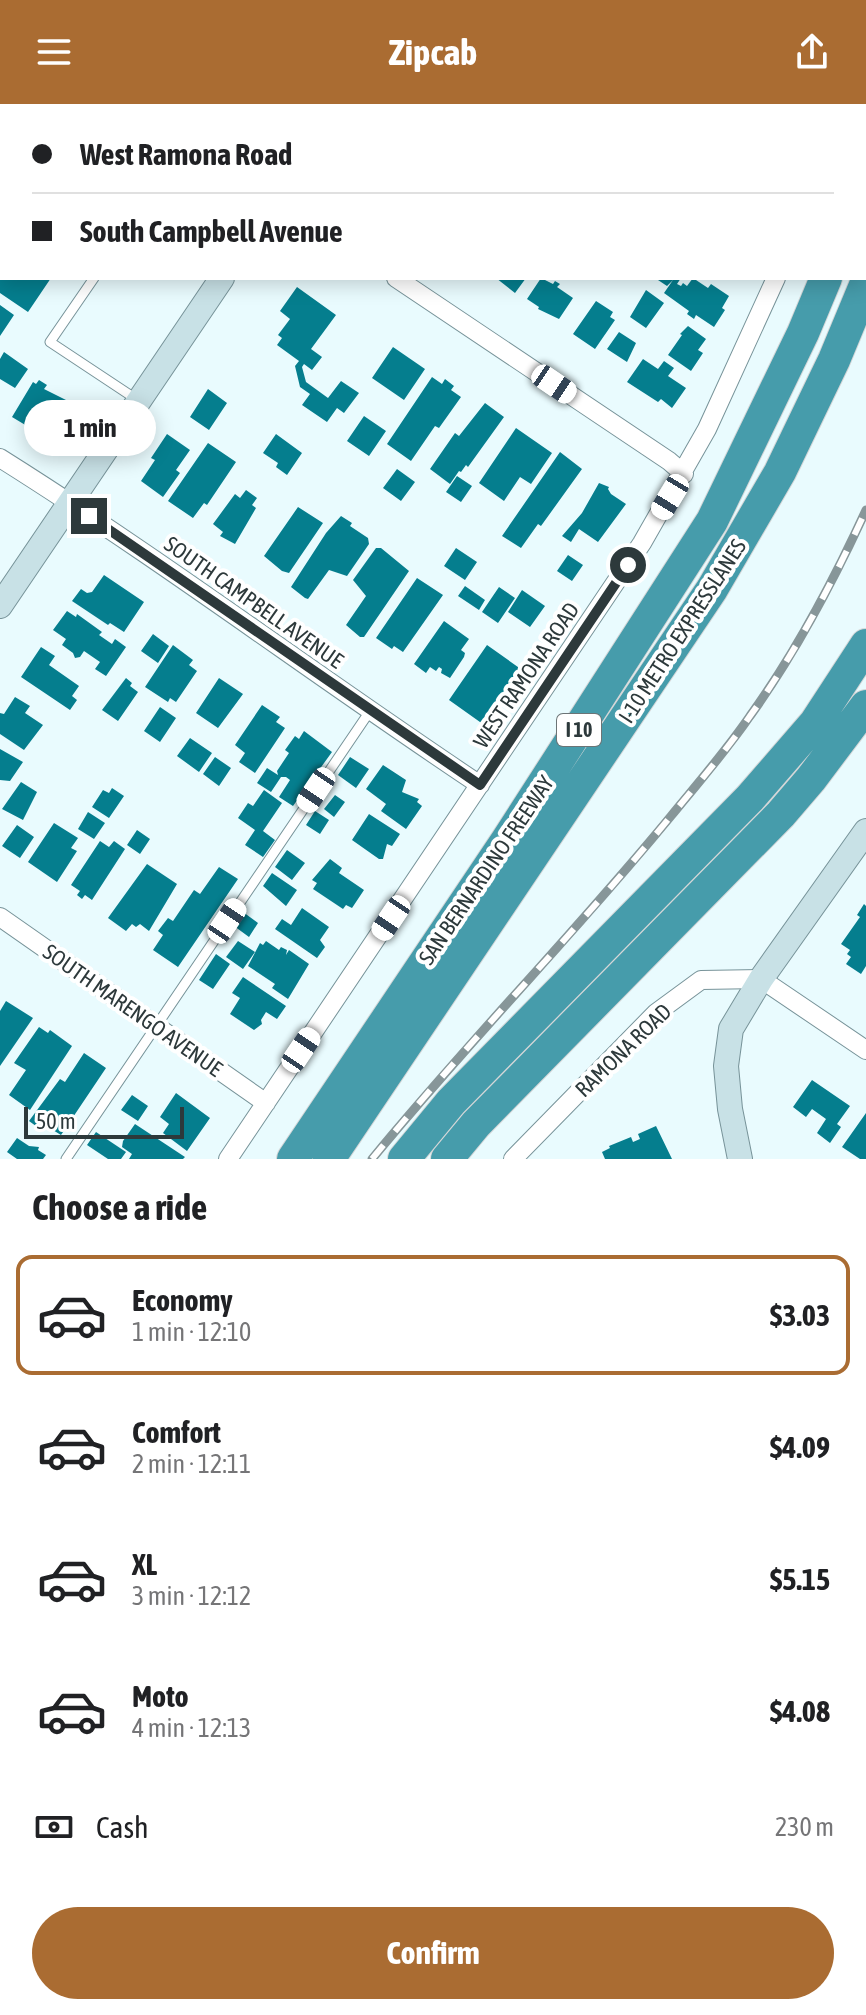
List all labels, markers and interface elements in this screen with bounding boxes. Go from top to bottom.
icon: menu [32,30,76,74]
icon: share [790,30,834,74]
text: Zipcab [389,31,477,73]
text: West Ramona Road [80,137,292,171]
text: South Campbell Avenue [80,214,343,248]
car [527,361,581,407]
callout: 1 min [23,400,155,456]
text: 1 min [63,413,117,443]
car [647,470,693,524]
route end [71,498,107,534]
street label: SOUTH CAMPBELL AVENUE [160,530,349,674]
street label: I-10 METRO EXPRESSLANES [613,534,751,728]
route start [610,547,646,583]
street label: WEST RAMONA ROAD [468,597,584,753]
road number: I 10 [557,714,601,746]
car [293,763,339,817]
street label: SAN BERNARDINO FREEWAY [413,771,559,969]
car [368,891,414,945]
car [204,894,250,948]
street label: SOUTH MARENGO AVENUE [38,938,228,1082]
street label: RAMONA ROAD [570,998,676,1102]
car [278,1023,324,1077]
scale bar [24,1103,184,1139]
text: 50 m [36,1108,76,1134]
text: Choose a ride [32,1186,207,1228]
icon: car [36,1279,108,1351]
text: Economy [132,1283,233,1317]
text: $3.03 [770,1298,830,1332]
text: 1 min · 12:10 [132,1317,251,1347]
icon: car [36,1411,108,1483]
text: Comfort [132,1415,221,1449]
text: $4.09 [770,1430,830,1464]
text: 2 min · 12:11 [132,1449,251,1479]
icon: car [36,1543,108,1615]
text: XL [132,1547,157,1581]
text: $5.15 [770,1562,830,1596]
text: 3 min · 12:12 [132,1581,251,1611]
icon: car [36,1675,108,1747]
text: Moto [132,1679,189,1713]
text: $4.08 [770,1694,830,1728]
text: 4 min · 12:13 [132,1713,251,1743]
icon: cash [32,1805,76,1849]
text: Cash [96,1810,149,1844]
text: 230 m [775,1812,834,1842]
button: Confirm [32,1907,834,1999]

